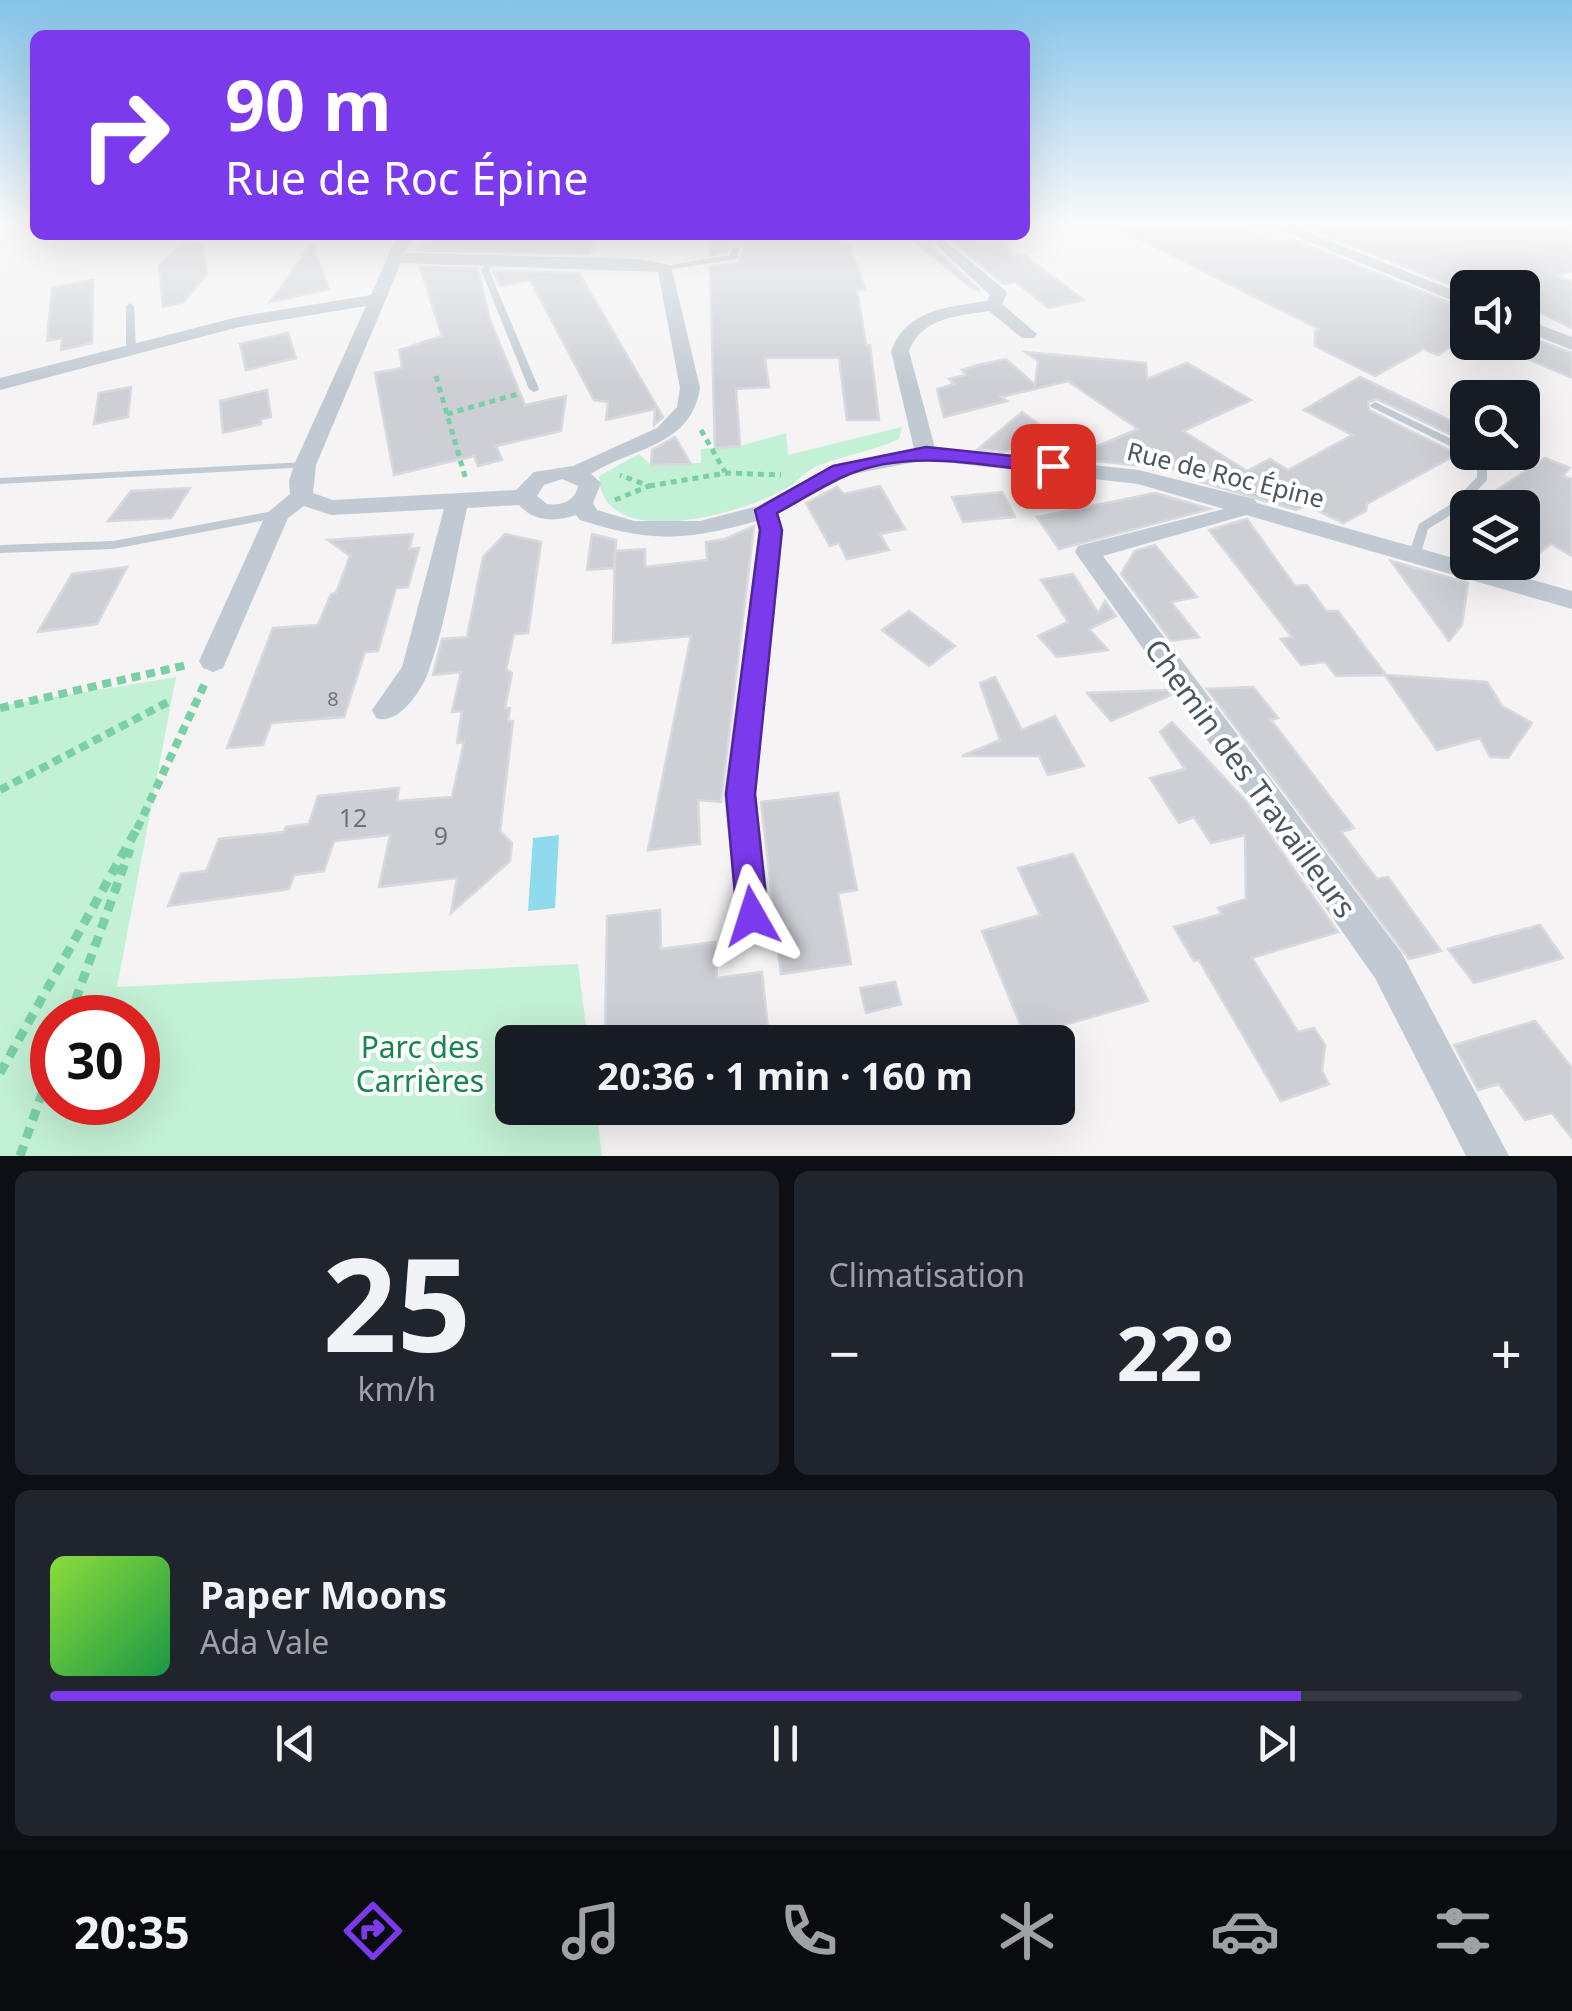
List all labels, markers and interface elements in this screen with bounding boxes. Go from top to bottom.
text: 90 m [225,56,392,152]
icon: right [60,70,190,200]
text: Rue de Roc Épine [225,147,589,208]
map controls [1450,270,1540,580]
button: sound [1450,270,1540,360]
button: search [1450,380,1540,470]
pin [1011,424,1096,509]
street label: Rue de Roc Épine [1124,433,1328,515]
icon: arrive [1026,439,1081,494]
button: layers [1450,490,1540,580]
street label: Chemin des Travailleurs [1136,630,1366,926]
house number: 8 [327,685,339,712]
house number: 12 [339,800,367,834]
house number: 9 [434,818,448,852]
position arrow [700,864,804,968]
speed limit sign: 30 [30,995,160,1125]
park label: Parc des Carrières [356,1026,484,1101]
text: 20:36 · 1 min · 160 m [597,1049,973,1101]
text: 25 [322,1213,471,1390]
text: Climatisation [829,1253,1025,1296]
text: 22° [1116,1301,1234,1403]
text: − [829,1315,860,1390]
text: + [1491,1315,1522,1390]
text: km/h [357,1367,436,1410]
text: Paper Moons [200,1568,447,1620]
text: Ada Vale [200,1620,329,1663]
icon: previous [268,1716,323,1771]
icon: pause [758,1716,813,1771]
icon: next [1249,1716,1304,1771]
icon: directions [338,1896,408,1966]
icon: music [556,1896,626,1966]
icon: phone [774,1896,844,1966]
icon: climate [992,1896,1062,1966]
icon: car [1210,1896,1280,1966]
icon: filters [1428,1896,1498,1966]
text: 20:35 [74,1901,190,1962]

